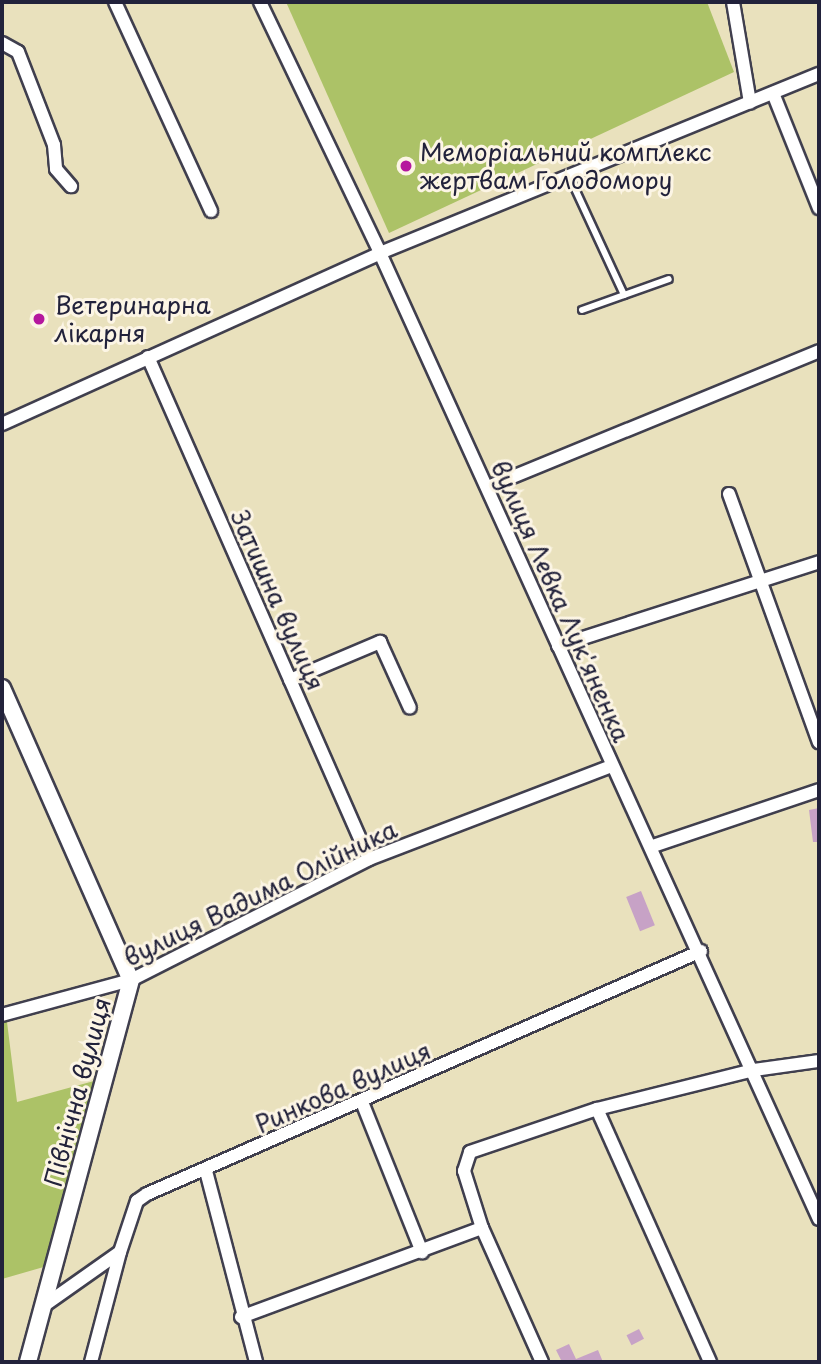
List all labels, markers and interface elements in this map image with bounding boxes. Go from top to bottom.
place label: Меморіальний комплекс жертвам Голодомору [420,138,714,194]
marker: Меморіальний комплекс жертвам Голодомору [398,158,414,174]
place label: Ветеринарна лікарня [55,291,211,347]
marker: Ветеринарна лікарня [29,309,49,329]
street label: вулиця Левка Лук'яненка [485,455,637,747]
street label: Затишна вулиця [225,505,331,695]
street label: вулиця Вадима Олійника [117,814,403,972]
street label: Північна вулиця [38,994,116,1190]
street label: Ринкова вулиця [251,1035,435,1139]

